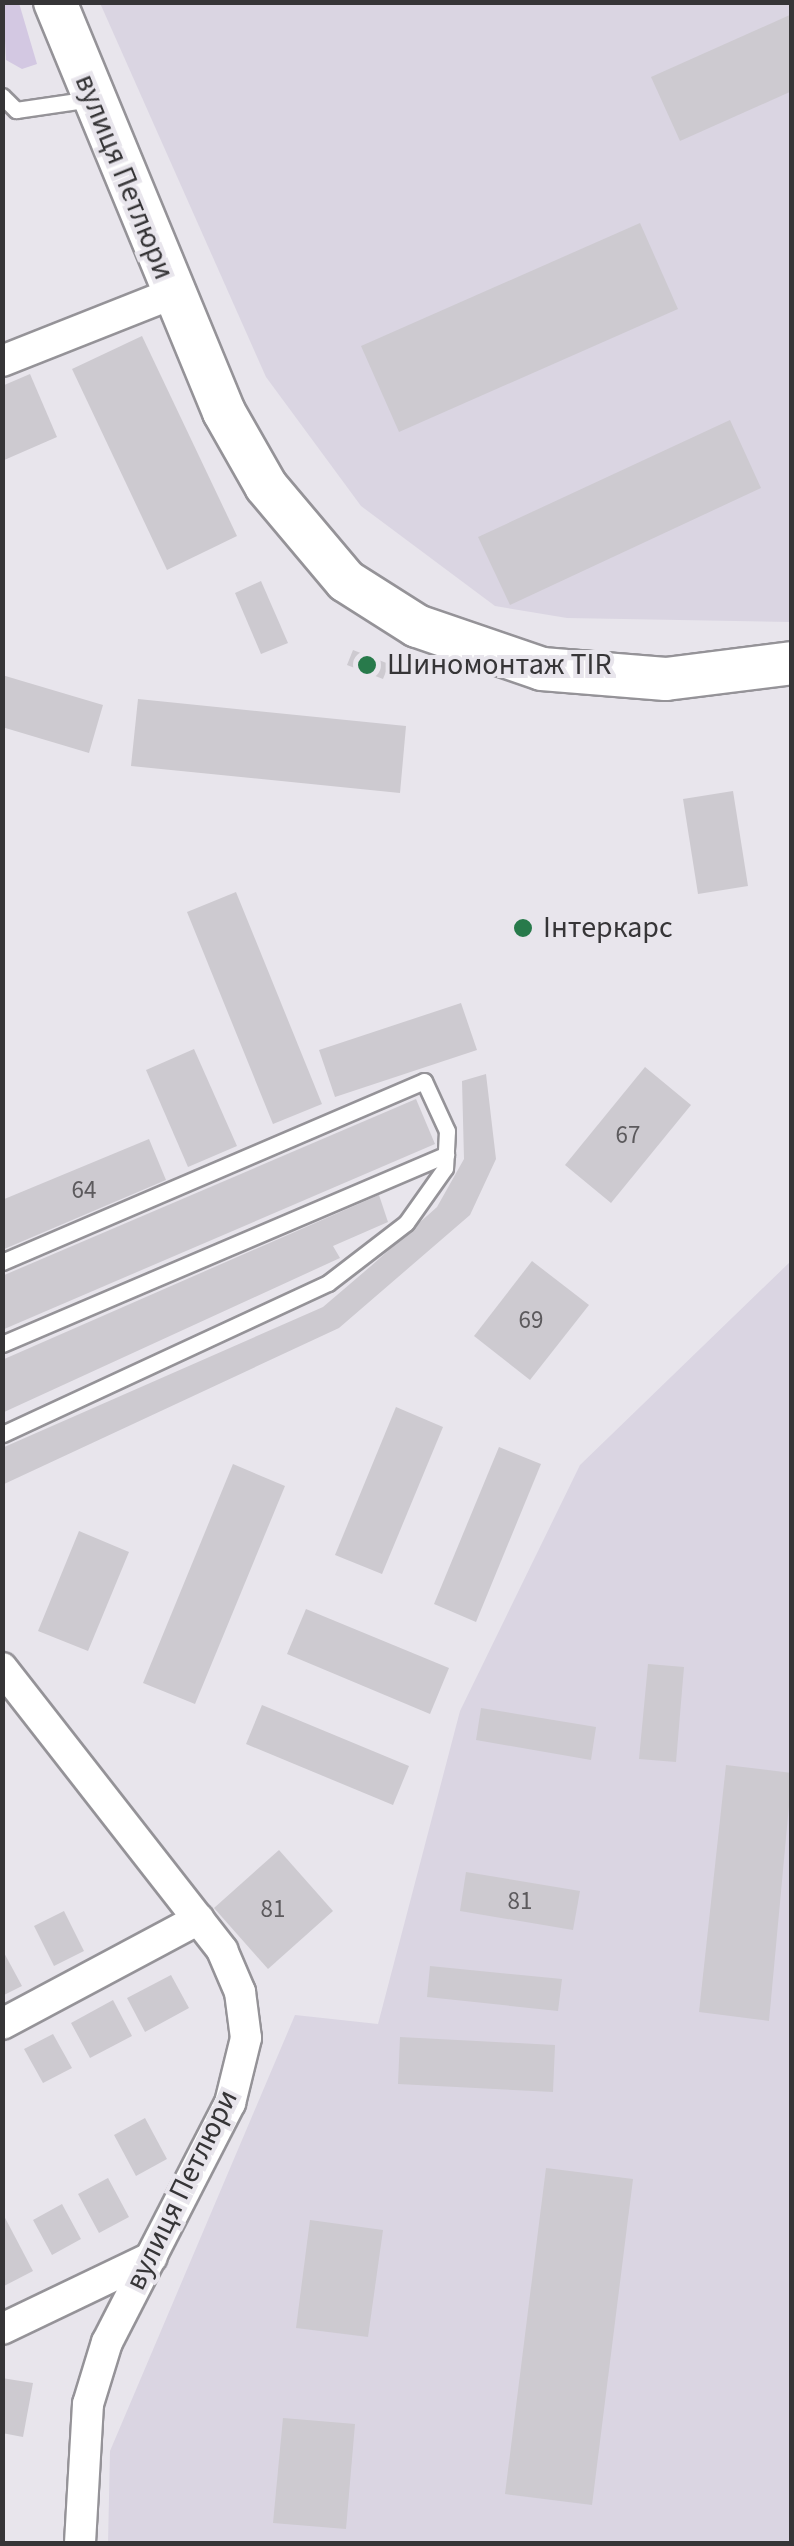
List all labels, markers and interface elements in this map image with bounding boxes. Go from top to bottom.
street label: вулиця Петлюри [66,69,182,285]
place label: Шиномонтаж TIR [387,647,611,683]
marker: Шиномонтаж TIR [356,654,378,676]
place label: Інтеркарс [543,910,673,946]
marker: Інтеркарс [512,917,534,939]
house number: 67 [616,1120,640,1150]
house number: 64 [72,1175,96,1205]
house number: 69 [519,1305,543,1335]
house number: 81 [508,1886,532,1916]
house number: 81 [261,1894,285,1924]
street label: вулиця Петлюри [118,2084,246,2296]

